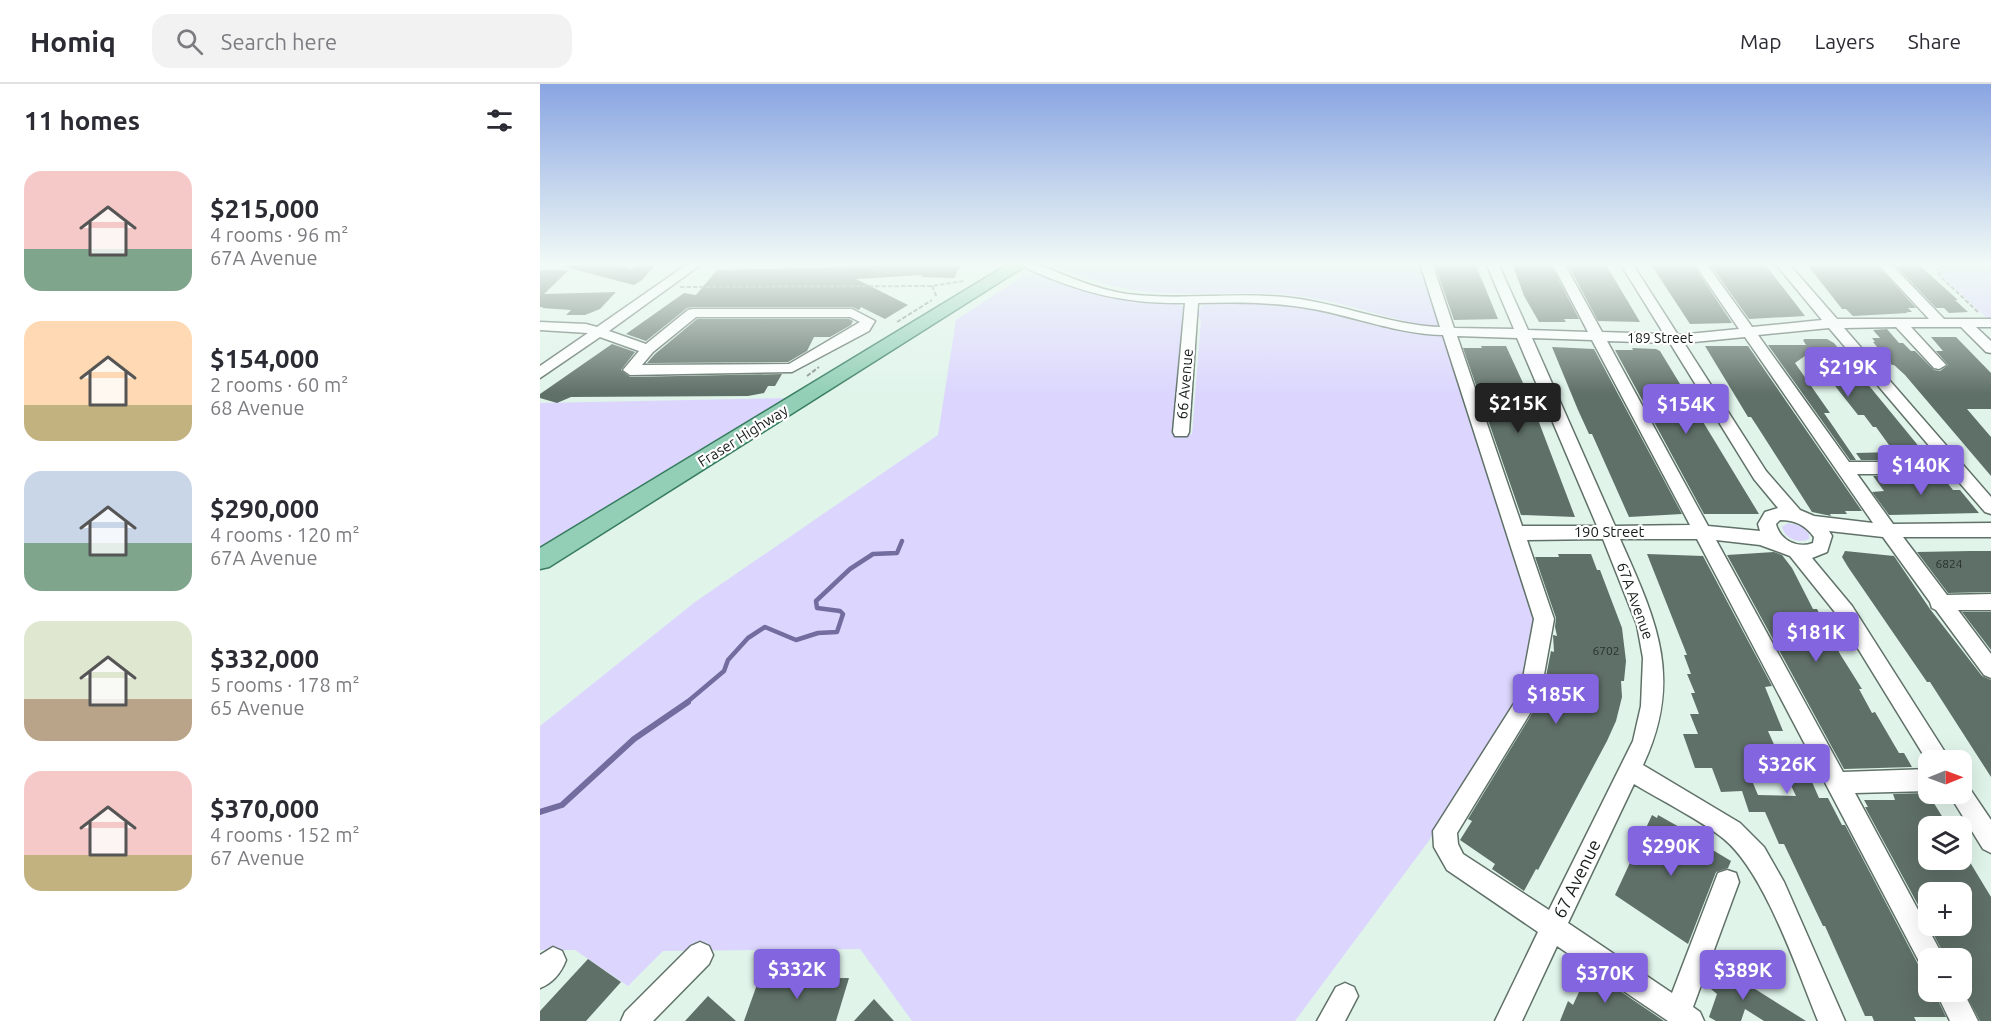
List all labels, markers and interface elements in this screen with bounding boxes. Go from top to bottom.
search box [152,14,572,68]
icon: search [173,25,206,58]
text: Homiq [30,26,116,57]
text: Search here [221,29,337,54]
text: Map [1740,29,1781,53]
text: Layers [1814,29,1875,53]
text: Share [1908,29,1961,53]
icon: filters [483,104,516,137]
text: 11 homes [24,106,140,135]
text: $215,000 [210,194,319,223]
icon: home [72,195,144,267]
text: 4 rooms · 96 m² [210,223,348,246]
text: 67A Avenue [210,246,318,269]
street label: 189 Street [1627,330,1693,346]
text: $154,000 [210,344,319,373]
icon: home [72,345,144,417]
pin: $219K [1806,347,1890,398]
street label: 66 Avenue [1173,348,1196,420]
text: $219K [1819,355,1877,378]
text: 2 rooms · 60 m² [210,373,348,396]
pin: $215K [1476,383,1560,434]
pin: $154K [1644,384,1728,435]
text: $215K [1489,391,1547,414]
text: $154K [1657,392,1715,415]
text: 68 Avenue [210,396,305,419]
street label: Fraser Highway [695,401,791,470]
pin: $140K [1879,445,1963,496]
text: $140K [1892,453,1950,476]
text: $290,000 [210,494,319,523]
icon: home [72,495,144,567]
text: 4 rooms · 120 m² [210,523,360,546]
street label: 190 Street [1574,523,1644,540]
text: 67A Avenue [210,546,318,569]
house number: 6824 [1935,557,1963,570]
street label: 67A Avenue [1614,560,1657,642]
pin: $181K [1774,612,1858,663]
text: $181K [1787,620,1845,643]
text: $332,000 [210,644,319,673]
house number: 6702 [1592,644,1620,657]
icon: home [72,645,144,717]
text: 5 rooms · 178 m² [210,673,360,696]
pin: $185K [1514,674,1598,725]
text: $185K [1527,682,1585,705]
text: 65 Avenue [210,696,305,719]
pin: $326K [1745,744,1829,795]
north arrow [1918,750,1972,804]
map controls [1918,750,1972,1002]
text: $326K [1758,752,1816,775]
text: $370,000 [210,794,319,823]
icon: home [72,795,144,867]
button: layers [1918,816,1972,870]
text: 4 rooms · 152 m² [210,823,360,846]
pin: $290K [1629,826,1713,877]
text: $290K [1642,834,1700,857]
street label: 67 Avenue [1548,836,1604,921]
text: 67 Avenue [210,846,305,869]
button: + [1918,882,1972,936]
button: − [1918,948,1972,1002]
pin: $332K [755,949,839,1000]
pin: $389K [1701,950,1785,1001]
pin: $370K [1563,953,1647,1004]
text: $332K [768,957,826,980]
text: $389K [1714,958,1772,981]
text: $370K [1576,961,1634,984]

